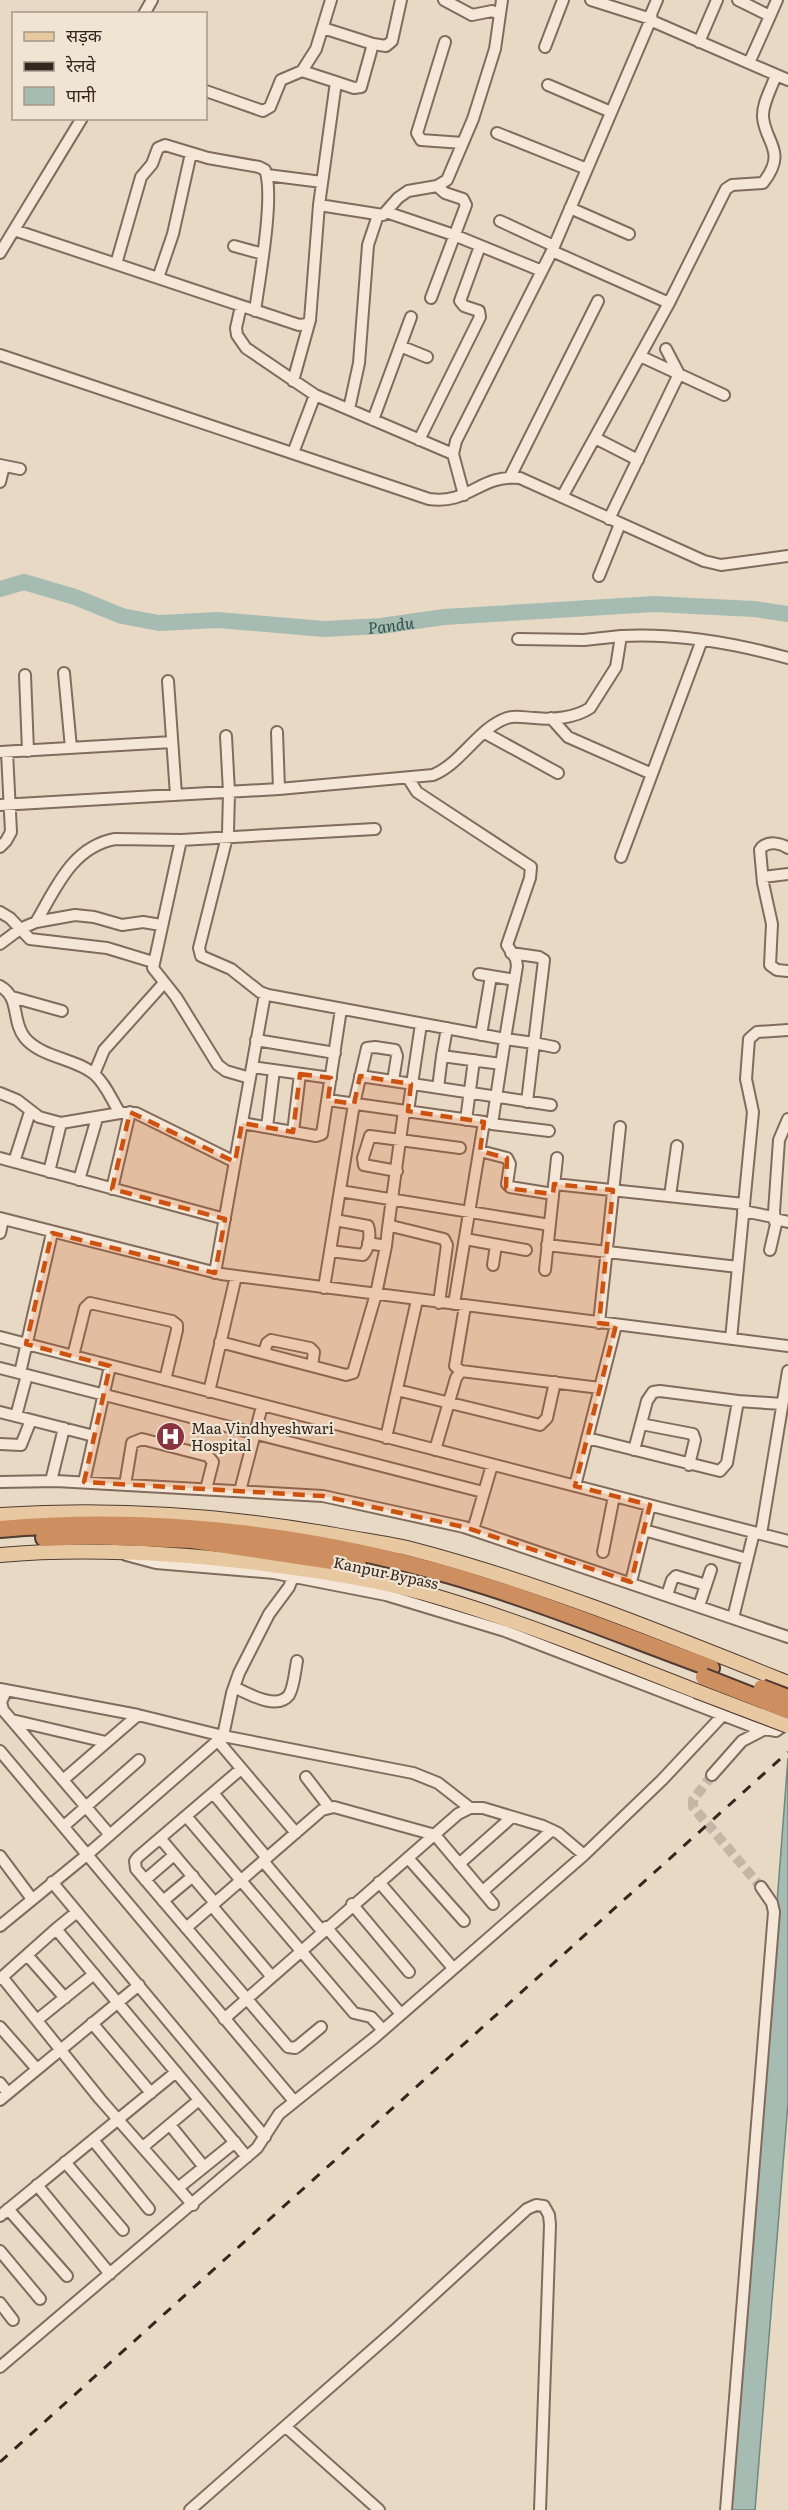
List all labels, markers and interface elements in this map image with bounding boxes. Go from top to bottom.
legend [12,12,207,120]
text: सड़क [66,21,103,48]
text: रेलवे [65,51,97,78]
text: पानी [66,81,96,108]
water label: Pandu [367,609,416,639]
place label: Maa Vindhyeshwari Hospital [191,1416,334,1456]
hospital icon: Maa Vindhyeshwari Hospital [154,1420,186,1452]
street label: Kanpur Bypass [331,1550,441,1594]

